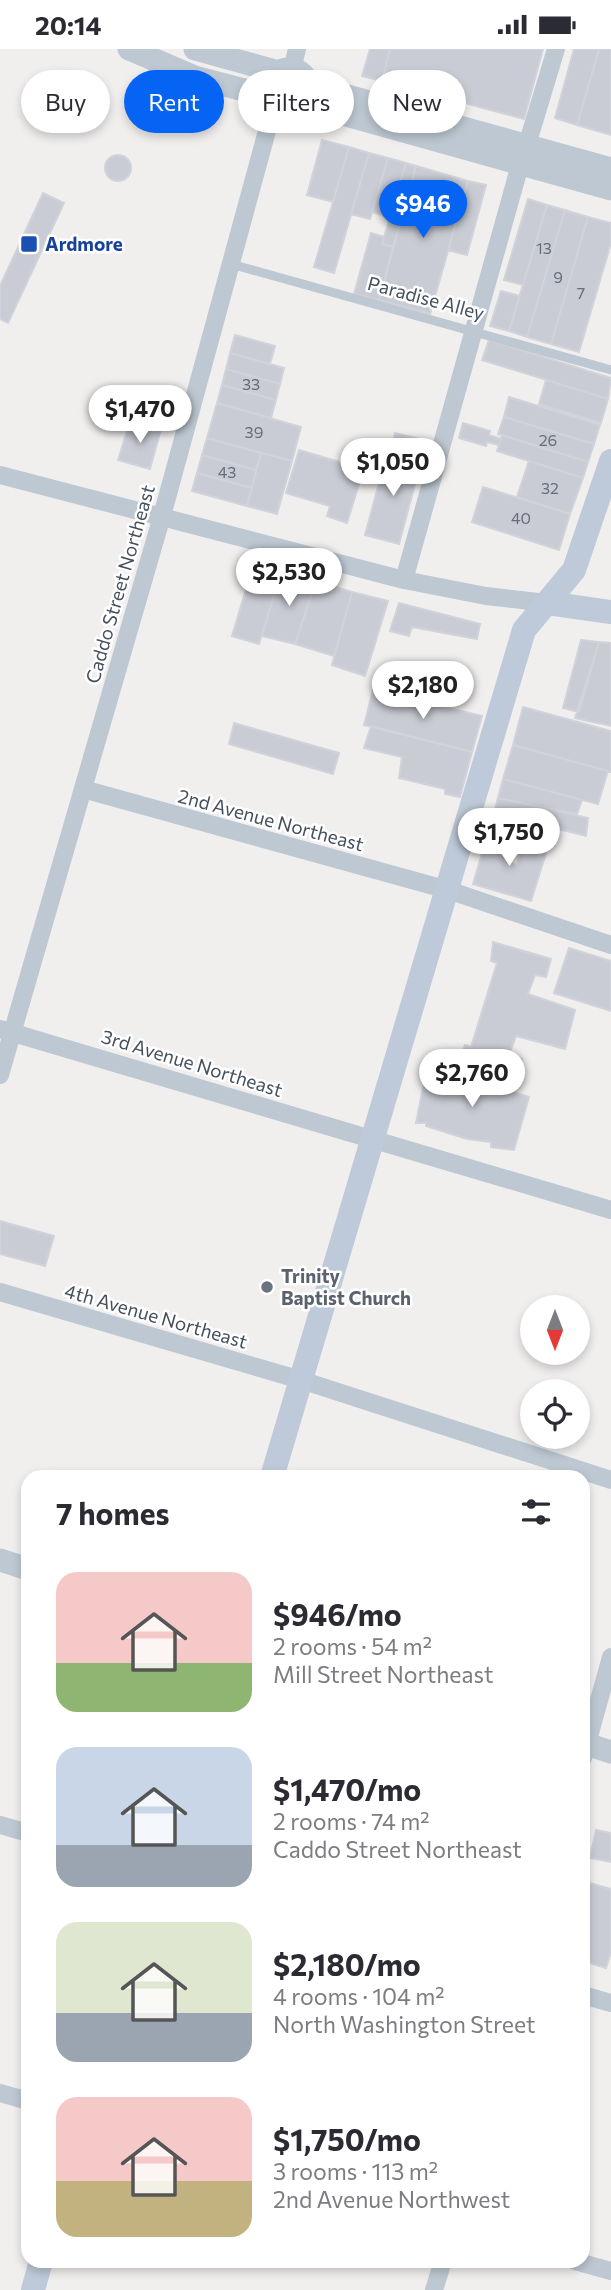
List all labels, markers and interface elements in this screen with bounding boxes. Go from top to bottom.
text: 20:14 [35,9,102,40]
chip: Buy [21,70,110,133]
chip: Rent [124,70,224,133]
chip: Filters [238,70,354,133]
chip: New [368,70,466,133]
pin: $946 [382,181,464,240]
text: $946 [395,189,451,217]
place label: Ardmore [45,232,123,255]
marker: Ardmore [19,234,39,254]
house number: 13 [536,238,552,257]
house number: 9 [553,267,563,286]
street label: Paradise Alley [365,271,487,324]
house number: 7 [577,283,585,302]
house number: 33 [242,374,260,393]
pin: $1,470 [83,385,197,445]
text: $1,470 [105,394,175,422]
house number: 39 [245,422,263,441]
house number: 26 [539,430,557,449]
pin: $1,050 [336,439,450,498]
text: $1,050 [356,447,430,475]
house number: 43 [218,462,236,481]
house number: 32 [541,478,559,497]
street label: Caddo Street Northeast [80,482,159,686]
house number: 40 [511,508,531,527]
pin: $2,530 [232,549,346,608]
text: $2,530 [252,557,326,585]
pin: $2,180 [366,661,480,721]
text: $2,180 [388,670,458,698]
street label: 2nd Avenue Northeast [176,784,367,855]
pin: $1,750 [452,809,566,868]
text: $1,750 [474,817,544,845]
street label: 3rd Avenue Northeast [99,1024,286,1101]
pin: $2,760 [415,1049,529,1109]
text: $2,760 [435,1058,509,1086]
place label: Trinity Baptist Church [281,1264,411,1309]
street label: 4th Avenue Northeast [62,1278,250,1353]
marker: Trinity Baptist Church [259,1279,275,1295]
north arrow [520,1295,590,1365]
map controls [520,1295,590,1449]
button: locate [520,1379,590,1449]
icon: filters [517,1493,555,1531]
text: 7 homes [56,1494,169,1531]
text: $946/mo [273,1595,402,1632]
icon: home [112,1600,196,1684]
text: 2 rooms · 54 m² [273,1632,432,1660]
text: Mill Street Northeast [273,1660,493,1688]
text: $1,470/mo [273,1770,421,1807]
icon: home [112,1775,196,1859]
text: 2 rooms · 74 m² [273,1807,429,1835]
text: Caddo Street Northeast [273,1835,522,1863]
text: $2,180/mo [273,1945,421,1982]
icon: home [112,1950,196,2034]
text: 4 rooms · 104 m² [273,1982,445,2010]
text: North Washington Street [273,2010,535,2038]
text: $1,750/mo [273,2120,421,2157]
icon: home [112,2125,196,2209]
text: 3 rooms · 113 m² [273,2157,438,2185]
text: 2nd Avenue Northwest [273,2185,510,2213]

